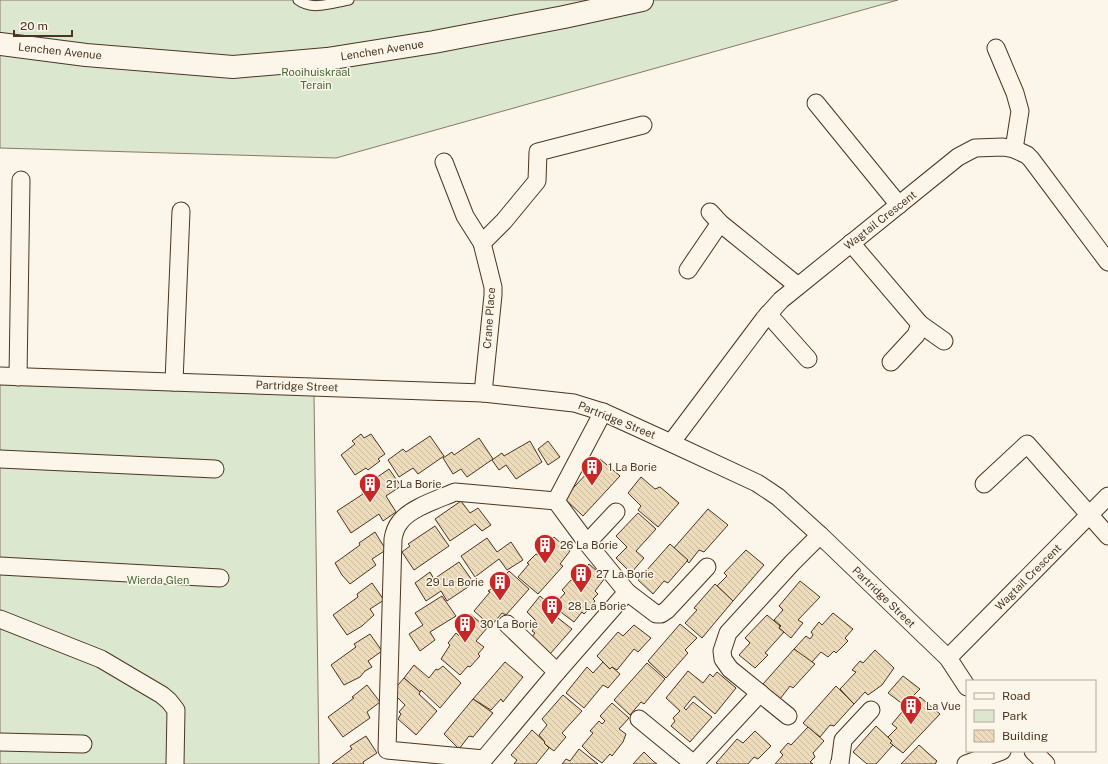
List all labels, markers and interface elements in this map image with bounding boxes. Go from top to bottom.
scale bar [14,12,72,38]
text: 20 m [20,19,48,33]
street label: Lenchen Avenue [340,38,424,62]
street label: Lenchen Avenue [18,41,102,61]
park label: Rooihuiskraal Terain [281,66,351,91]
street label: Wagtail Crescent [842,188,918,252]
street label: Crane Place [481,287,497,349]
street label: Partridge Street [256,379,338,393]
street label: Partridge Street [576,399,658,441]
building icon: 1 La Borie [579,454,605,487]
place label: 1 La Borie [608,461,657,473]
building icon: 21 La Borie [357,471,383,504]
place label: 21 La Borie [386,478,442,490]
building icon: 26 La Borie [532,532,558,565]
place label: 26 La Borie [560,539,618,551]
street label: Wagtail Crescent [993,542,1063,612]
building icon: 27 La Borie [568,561,594,594]
street label: Partridge Street [850,564,918,630]
place label: 27 La Borie [596,568,654,580]
building icon: 29 La Borie [487,569,513,602]
park label: Wierda Glen [127,574,189,586]
place label: 29 La Borie [426,576,484,588]
building icon: 28 La Borie [539,593,565,626]
place label: 28 La Borie [568,600,626,612]
building icon: 30 La Borie [452,611,478,644]
place label: 30 La Borie [480,618,538,630]
legend [966,680,1096,752]
text: Road [1002,689,1030,703]
building icon: La Vue [898,693,924,726]
place label: La Vue [926,700,961,712]
text: Park [1002,709,1028,723]
text: Building [1002,729,1048,743]

